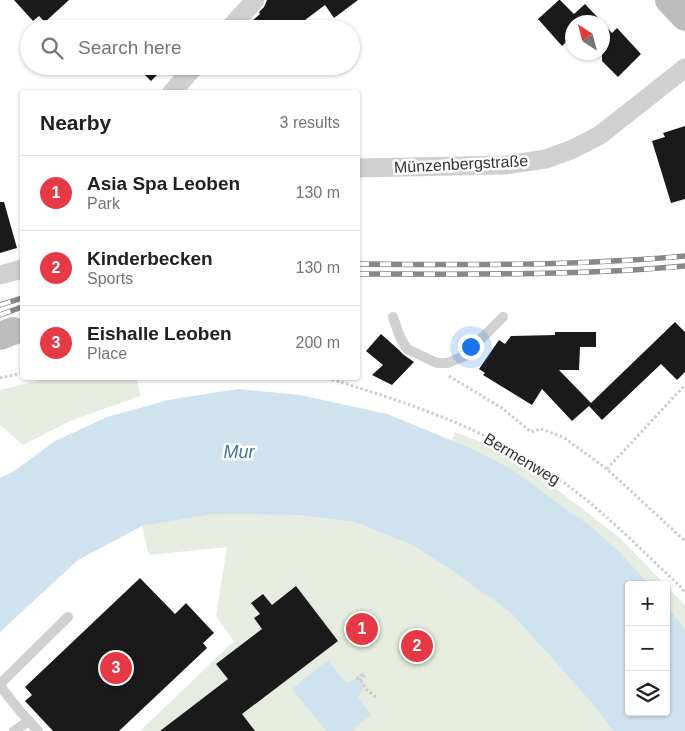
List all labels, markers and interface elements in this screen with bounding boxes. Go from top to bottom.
north arrow [565,15,610,60]
search box [20,20,360,75]
icon: search [38,34,66,62]
text: Search here [78,37,182,58]
text: Nearby [40,111,111,134]
text: 3 results [280,114,340,131]
street label: Münzenbergstraße [393,152,529,176]
text: Asia Spa Leoben [87,173,240,194]
text: 1 [52,184,60,201]
text: 130 m [296,184,340,201]
text: Park [87,195,120,212]
text: Kinderbecken [87,248,213,269]
text: 2 [52,259,60,276]
text: 130 m [296,259,340,276]
text: Sports [87,270,133,287]
text: Eishalle Leoben [87,323,232,344]
text: 3 [52,334,60,351]
text: 200 m [296,334,340,351]
your location [458,334,484,360]
text: Place [87,345,127,362]
street label: Bermenweg [481,430,563,488]
water label: Mur [224,442,256,462]
map controls [625,581,670,716]
button: + [625,581,670,626]
pin: 1 [346,610,378,648]
button: − [625,626,670,671]
pin: 2 [401,627,433,665]
pin: 3 [100,649,132,687]
button: layers [625,671,670,716]

